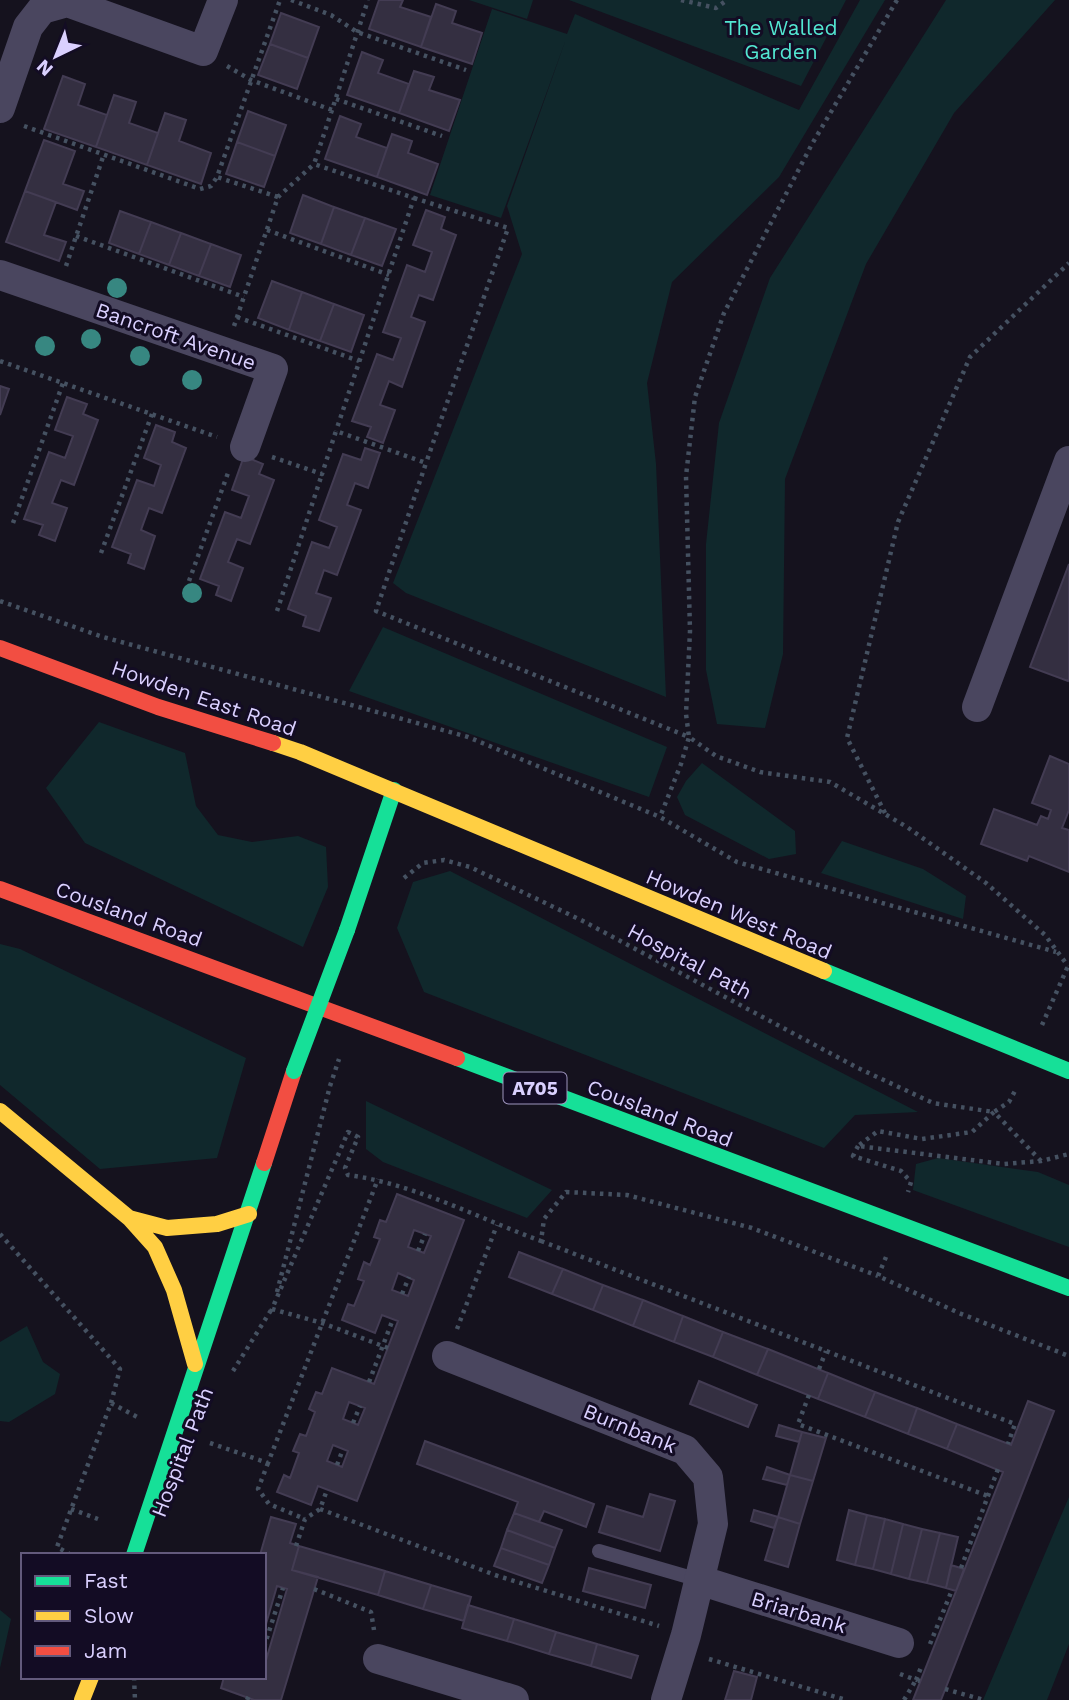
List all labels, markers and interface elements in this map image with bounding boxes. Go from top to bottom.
park label: The Walled Garden [724,15,838,64]
north arrow [21,21,91,91]
text: N [32,55,58,81]
street label: Bancroft Avenue [93,297,259,375]
street label: Howden East Road [108,655,300,741]
street label: Howden West Road [642,864,836,964]
street label: Cousland Road [52,876,206,952]
street label: Hospital Path [624,918,756,1004]
road number: A705 [504,1072,566,1104]
street label: Cousland Road [584,1074,736,1152]
street label: Hospital Path [146,1383,218,1521]
street label: Burnbank [580,1398,680,1458]
legend [21,1553,266,1679]
text: Fast [84,1568,128,1593]
street label: Briarbank [748,1586,850,1638]
text: Slow [84,1603,134,1628]
text: Jam [84,1638,127,1663]

